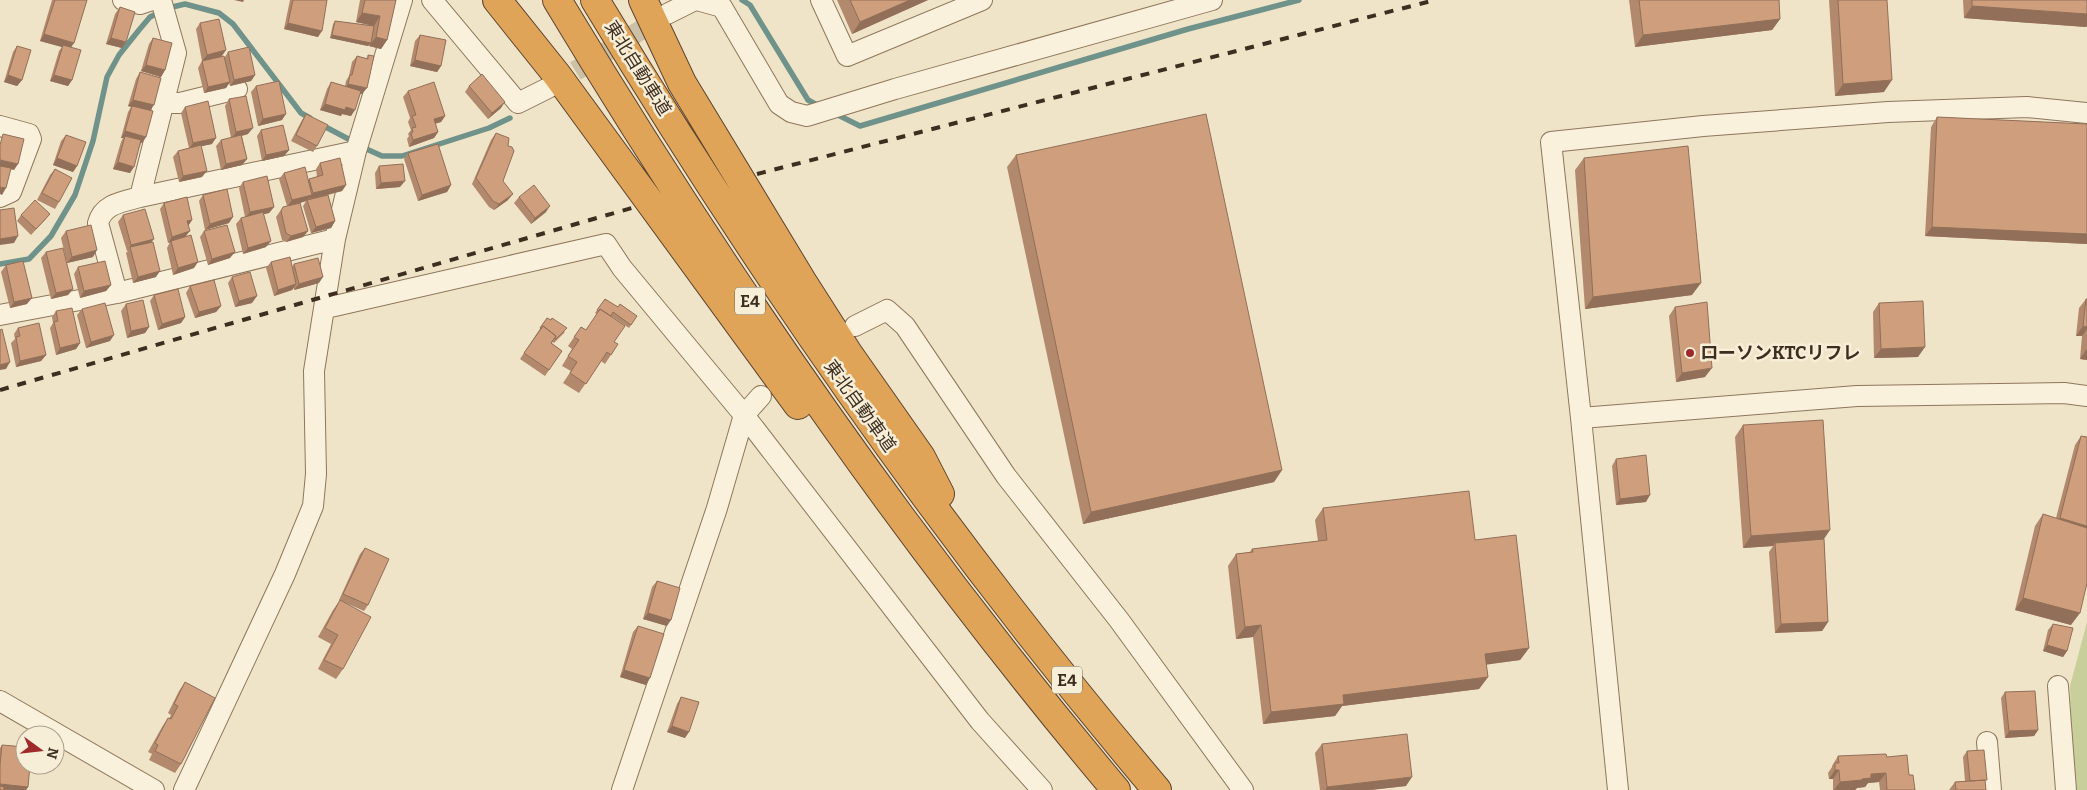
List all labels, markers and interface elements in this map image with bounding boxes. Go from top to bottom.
street label: 東北自動車道 [600,16,676,120]
road number: E4 [735,288,765,314]
place label: ローソンKTCリフレ [1700,342,1860,364]
marker: ローソンKTCリフレ [1684,347,1696,359]
street label: 東北自動車道 [819,356,901,456]
road number: E4 [1052,666,1082,694]
north arrow [15,725,65,775]
text: N [42,746,62,761]

